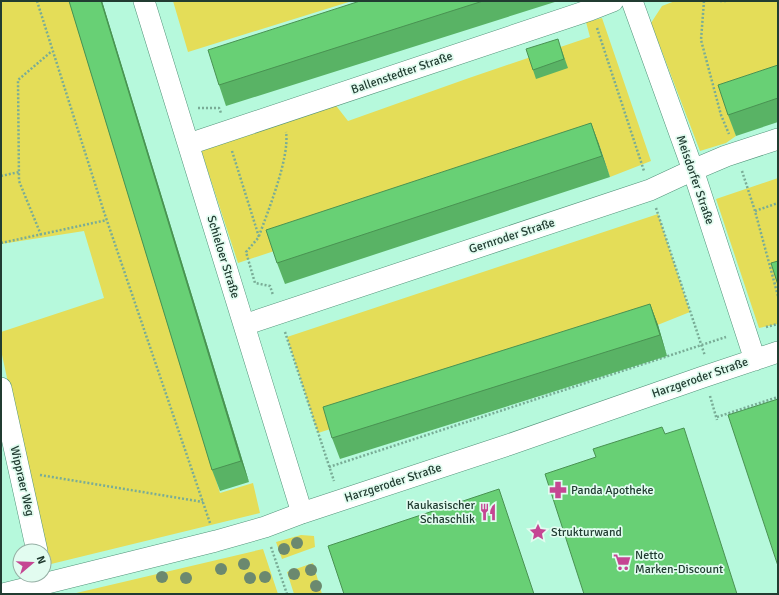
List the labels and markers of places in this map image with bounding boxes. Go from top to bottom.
pharmacy icon: Panda Apotheke [548,480,568,500]
place label: Panda Apotheke [571,483,654,498]
place label: Kaukasischer Schaschlik [407,498,476,527]
restaurant icon: Kaukasischer Schaschlik [478,502,498,522]
place icon: Strukturwand [528,522,548,542]
place label: Strukturwand [551,525,622,540]
place label: Netto Marken-Discount [635,548,723,577]
supermarket icon: Netto Marken-Discount [612,552,632,572]

